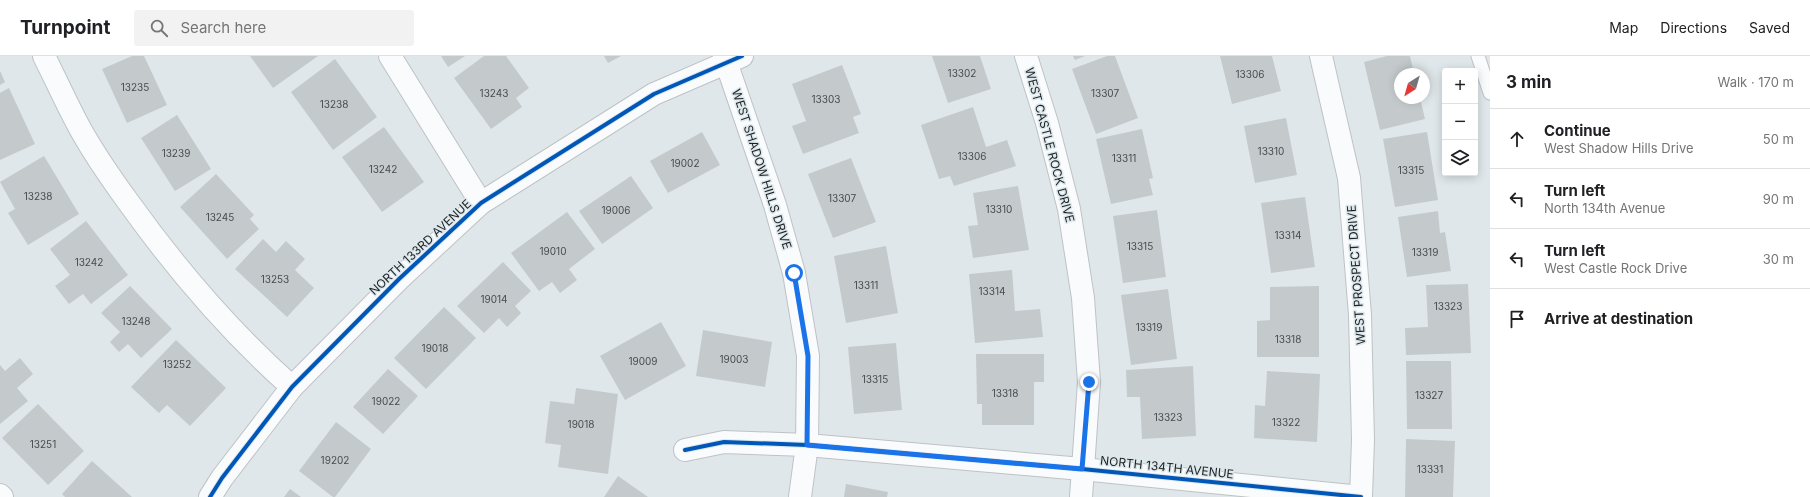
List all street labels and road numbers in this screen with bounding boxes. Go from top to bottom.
street label: WEST CASTLE ROCK DRIVE [1022,66,1078,224]
street label: WEST SHADOW HILLS DRIVE [729,87,795,251]
street label: NORTH 133RD AVENUE [366,196,474,298]
street label: WEST PROSPECT DRIVE [1344,205,1368,345]
street label: NORTH 134TH AVENUE [1099,453,1235,481]

